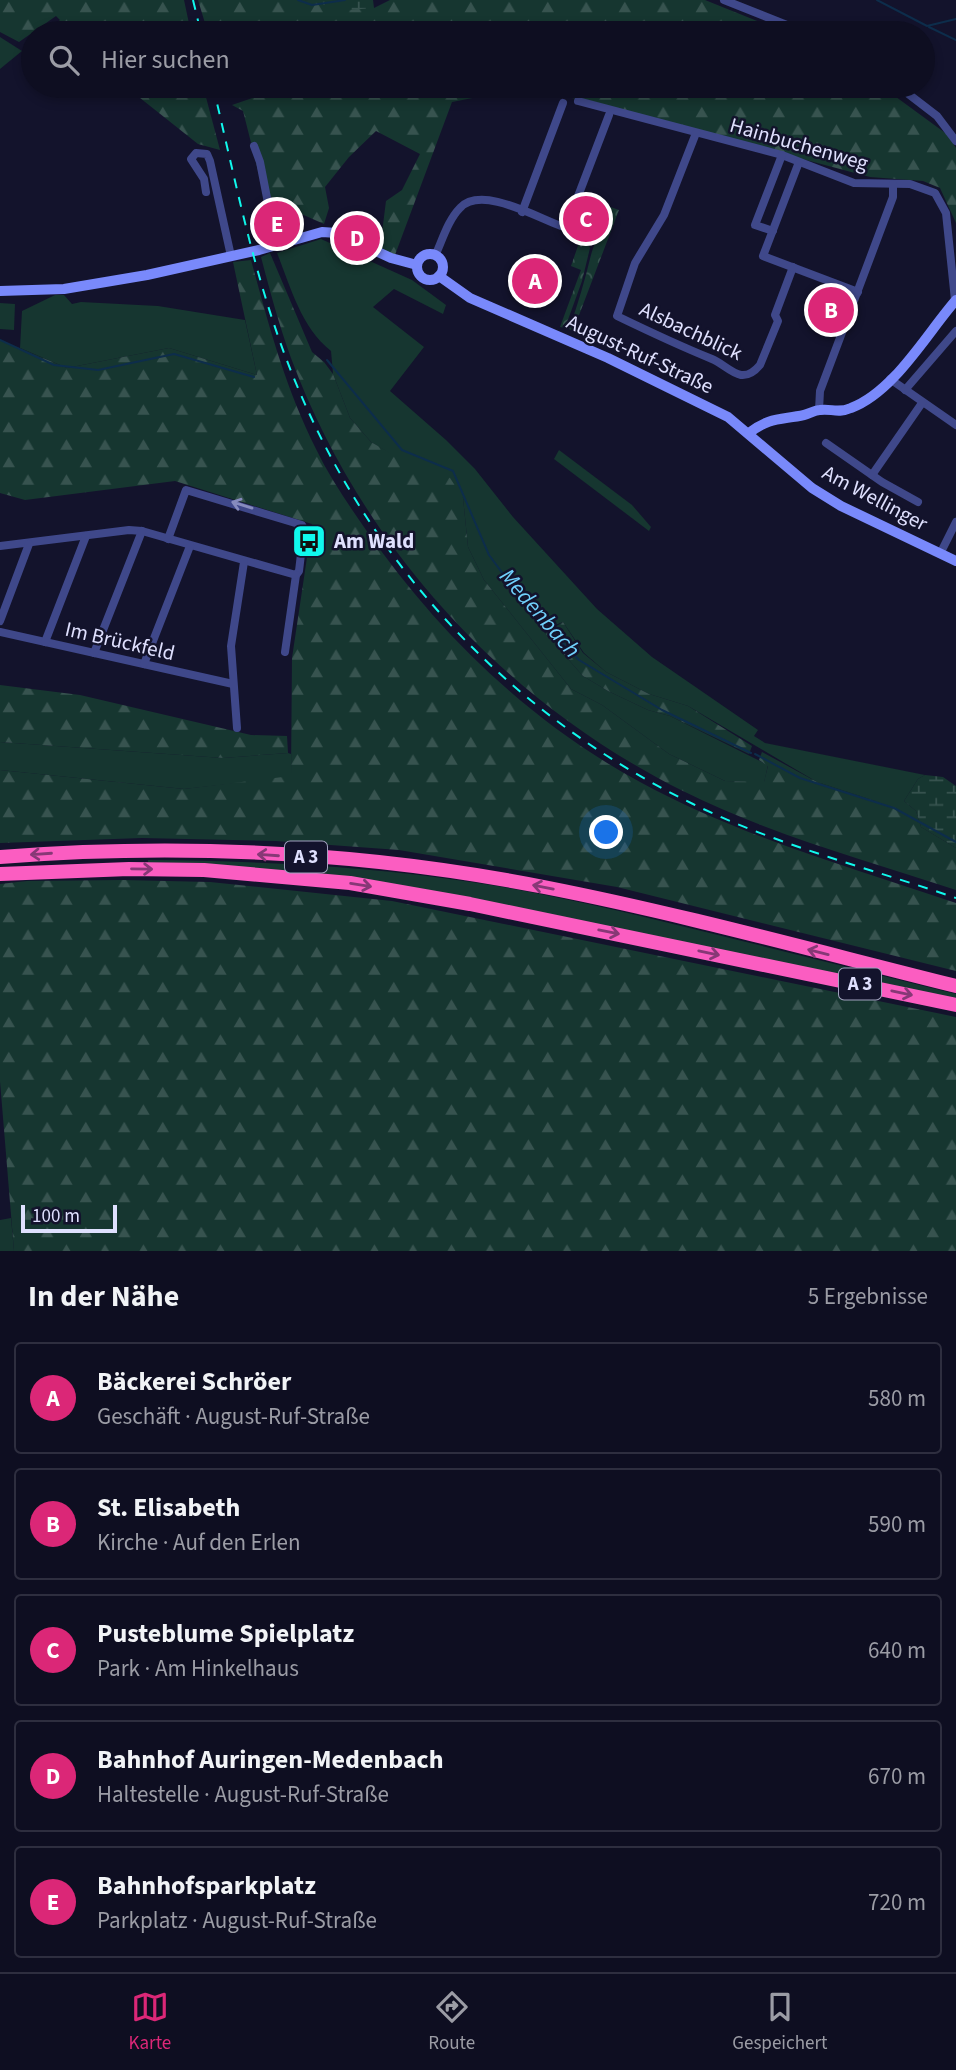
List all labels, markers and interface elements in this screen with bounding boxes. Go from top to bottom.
search box [21,21,935,98]
icon: search [45,41,83,79]
text: Hier suchen [101,41,230,78]
street label: Hainbuchenweg [726,110,872,178]
pin: C [563,193,609,245]
pin: E [254,198,300,250]
pin: D [334,212,380,264]
pin: A [512,255,558,307]
pin: B [808,284,854,336]
street label: Alsbachblick [635,294,748,368]
street label: August-Ruf-Straße [561,307,719,401]
street label: Am Wellinger [817,458,934,539]
one-way arrow [231,498,253,511]
bus stop icon: Am Wald [290,522,328,560]
place label: Am Wald [333,526,414,556]
water label: Medenbach [492,561,588,665]
street label: Im Brückfeld [62,614,178,668]
your location [589,815,623,849]
road number: A 3 [285,842,327,872]
one-way arrow [30,848,53,861]
one-way arrow [258,848,280,861]
one-way arrow [130,862,153,876]
one-way arrow [349,879,372,892]
one-way arrow [532,880,555,893]
one-way arrow [597,926,620,939]
one-way arrow [808,945,830,958]
one-way arrow [697,946,720,960]
road number: A 3 [839,968,881,1000]
one-way arrow [890,987,913,1001]
scale bar [21,1202,117,1234]
text: 100 m [32,1203,80,1230]
text: In der Nähe [28,1275,179,1318]
text: 5 Ergebnisse [808,1280,928,1313]
text: Bäckerei Schröer [97,1363,291,1400]
text: A [46,1382,60,1415]
text: 580 m [868,1382,926,1415]
text: Geschäft · August-Ruf-Straße [97,1400,370,1433]
text: St. Elisabeth [97,1489,240,1526]
text: B [46,1508,60,1541]
text: 590 m [868,1508,926,1541]
text: Kirche · Auf den Erlen [97,1526,301,1559]
text: Pusteblume Spielplatz [97,1615,354,1652]
text: C [46,1634,60,1667]
text: 640 m [868,1634,926,1667]
text: Park · Am Hinkelhaus [97,1652,299,1685]
text: Bahnhof Auringen-Medenbach [97,1741,444,1778]
text: D [46,1760,60,1793]
text: 670 m [868,1760,926,1793]
text: Haltestelle · August-Ruf-Straße [97,1778,389,1811]
text: Bahnhofsparkplatz [97,1867,316,1904]
text: E [47,1886,59,1919]
text: 720 m [868,1886,926,1919]
text: Parkplatz · August-Ruf-Straße [97,1904,377,1937]
tab: Karte [129,1988,171,2057]
tab: Route [428,1988,475,2057]
tab: Gespeichert [732,1988,827,2057]

